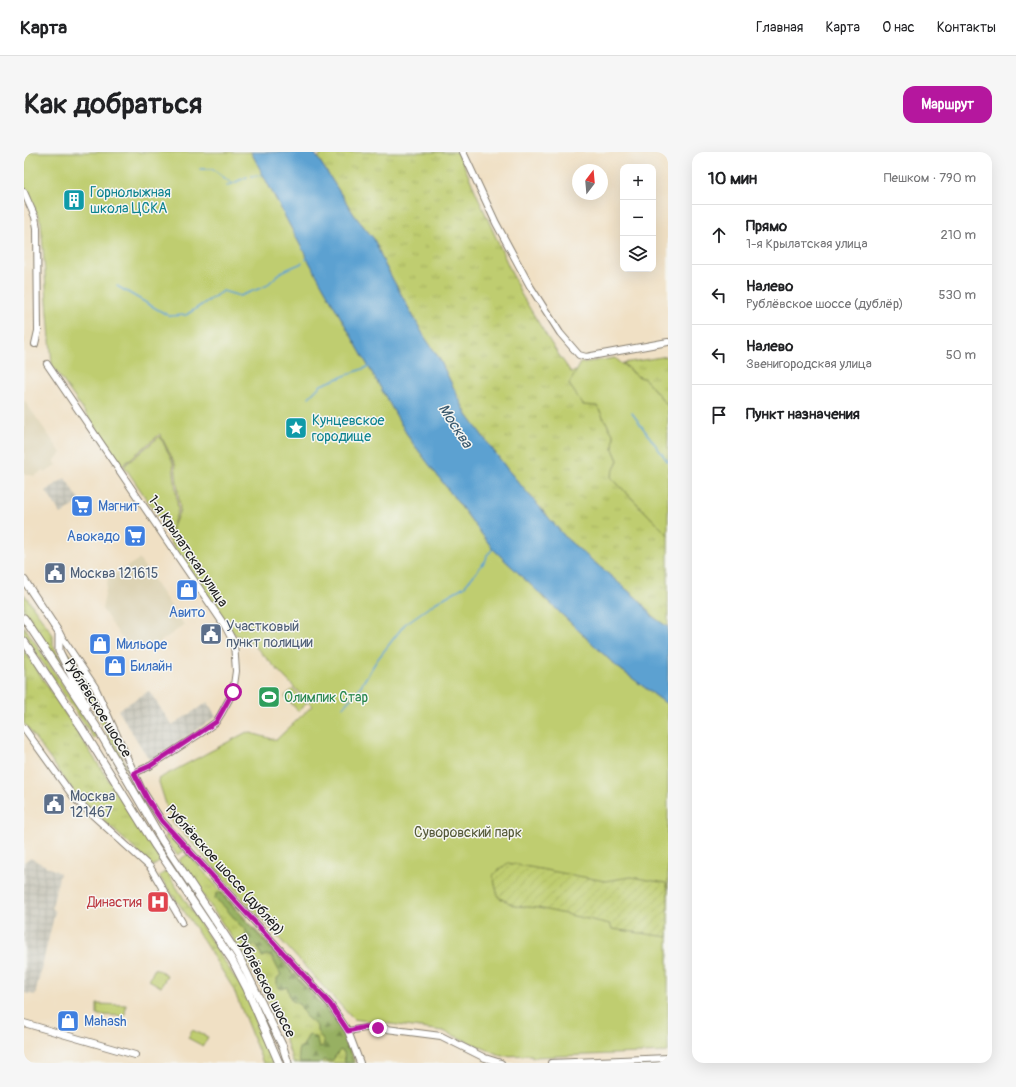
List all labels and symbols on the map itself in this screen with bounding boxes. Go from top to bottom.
north arrow [572,164,608,200]
place label: Горнолыжная школа ЦСКА [90,184,171,217]
building icon: Горнолыжная школа ЦСКА [61,187,87,213]
water label: Москва [434,400,477,452]
place label: Кунцевское городище [312,412,384,445]
place icon: Кунцевское городище [283,415,309,441]
street label: 1-я Крылатская улица [144,492,232,610]
supermarket icon: Магнит [69,493,95,519]
place label: Магнит [98,498,140,515]
supermarket icon: Авокадо [122,523,148,549]
place label: Авокадо [67,528,120,545]
public building icon: Москва 121615 [42,560,68,586]
place label: Москва 121615 [70,565,158,582]
shop icon: Авито [174,577,200,603]
place label: Авито [169,604,206,621]
place label: Участковый пункт полиции [226,618,313,651]
public building icon: Участковый пункт полиции [198,621,224,647]
shop icon: Мильоре [87,631,113,657]
place label: Мильоре [116,636,167,653]
shop icon: Билайн [102,653,128,679]
street label: Рублёвское шоссе [61,656,135,761]
place label: Билайн [130,658,172,675]
route start [224,683,242,701]
sports icon: Олимпик Стар [256,684,282,710]
place label: Олимпик Стар [284,689,368,706]
place label: Москва 121467 [70,788,115,821]
public building icon: Москва 121467 [41,791,67,817]
street label: Рублёвское шоссе (дублёр) [162,801,288,939]
park label: Суворовский парк [414,824,522,841]
hospital icon: Династия [145,889,171,915]
place label: Династия [86,894,142,911]
street label: Рублёвское шоссе [233,932,299,1040]
shop icon: Mahash [55,1008,81,1034]
place label: Mahash [84,1013,127,1030]
route end [369,1019,387,1037]

